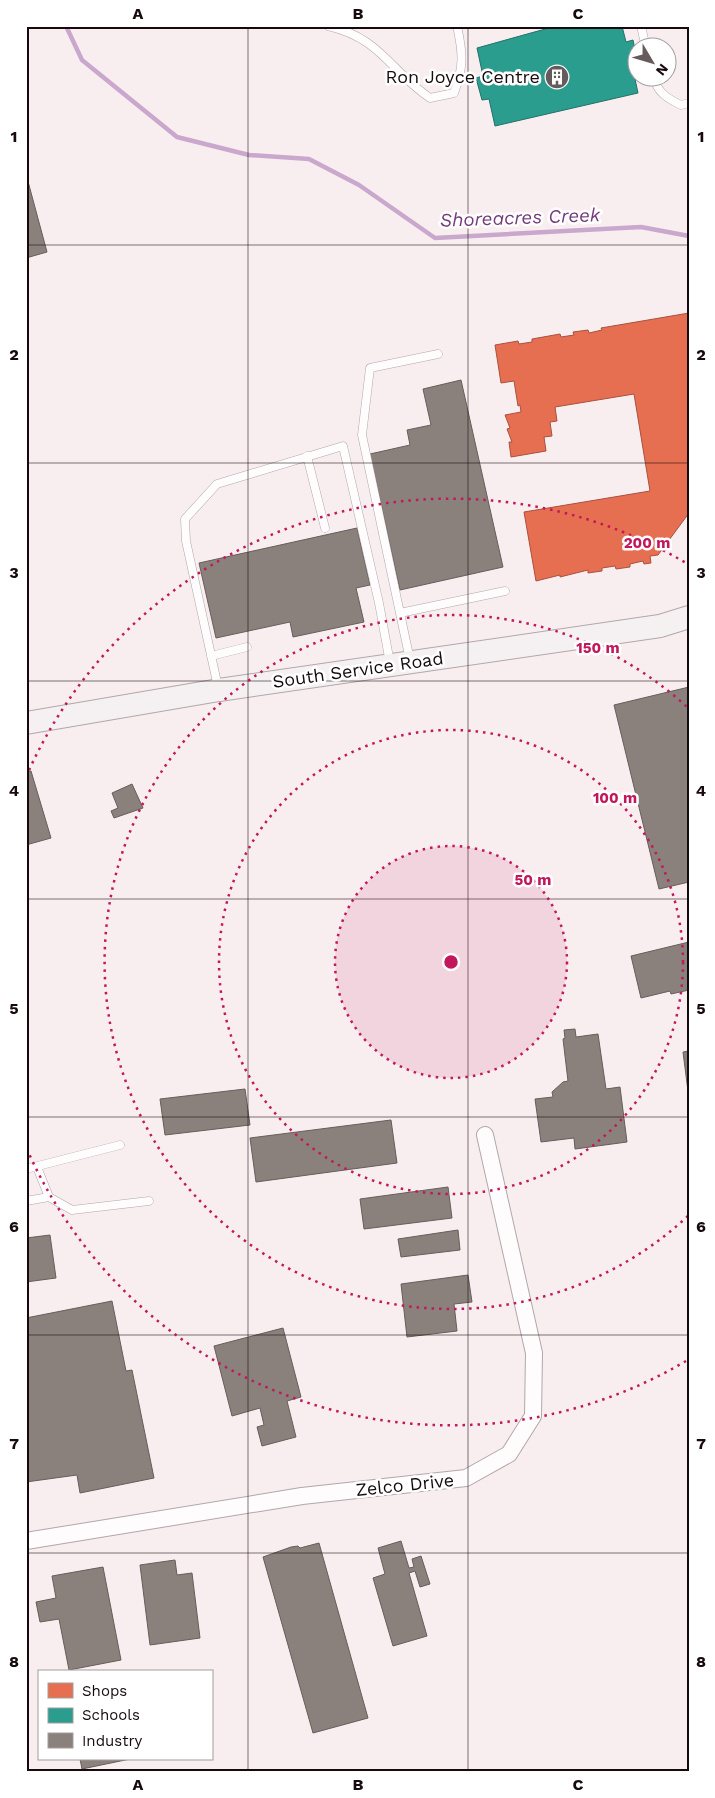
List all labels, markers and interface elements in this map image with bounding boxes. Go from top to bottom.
text: A [133,4,144,23]
text: B [353,4,364,23]
text: C [573,4,584,23]
north arrow [628,38,678,88]
text: N [653,61,672,79]
building icon: Ron Joyce Centre [544,64,570,90]
place label: Ron Joyce Centre [385,66,540,87]
text: 1 [11,127,17,146]
text: 1 [698,127,704,146]
water label: Shoreacres Creek [439,203,601,232]
text: 2 [9,345,19,364]
text: 2 [696,345,706,364]
text: 200 m [624,534,670,552]
text: 3 [9,563,19,582]
text: 3 [696,563,706,582]
text: 150 m [576,639,620,657]
street label: South Service Road [271,647,445,692]
text: 4 [9,781,19,800]
text: 4 [696,781,706,800]
text: 100 m [593,789,637,807]
text: 50 m [515,871,551,889]
centre of rings [442,953,460,971]
text: 5 [9,999,19,1018]
text: 5 [696,999,706,1018]
text: 6 [9,1217,19,1236]
text: 6 [696,1217,706,1236]
text: 7 [9,1434,19,1453]
text: 7 [696,1434,706,1453]
street label: Zelco Drive [355,1469,455,1500]
text: 8 [9,1652,19,1671]
text: 8 [696,1652,706,1671]
legend [38,1670,212,1760]
text: Shops [82,1682,127,1700]
text: Schools [82,1706,140,1724]
text: Industry [82,1732,143,1750]
text: A [133,1775,144,1794]
text: B [353,1775,364,1794]
text: C [573,1775,584,1794]

